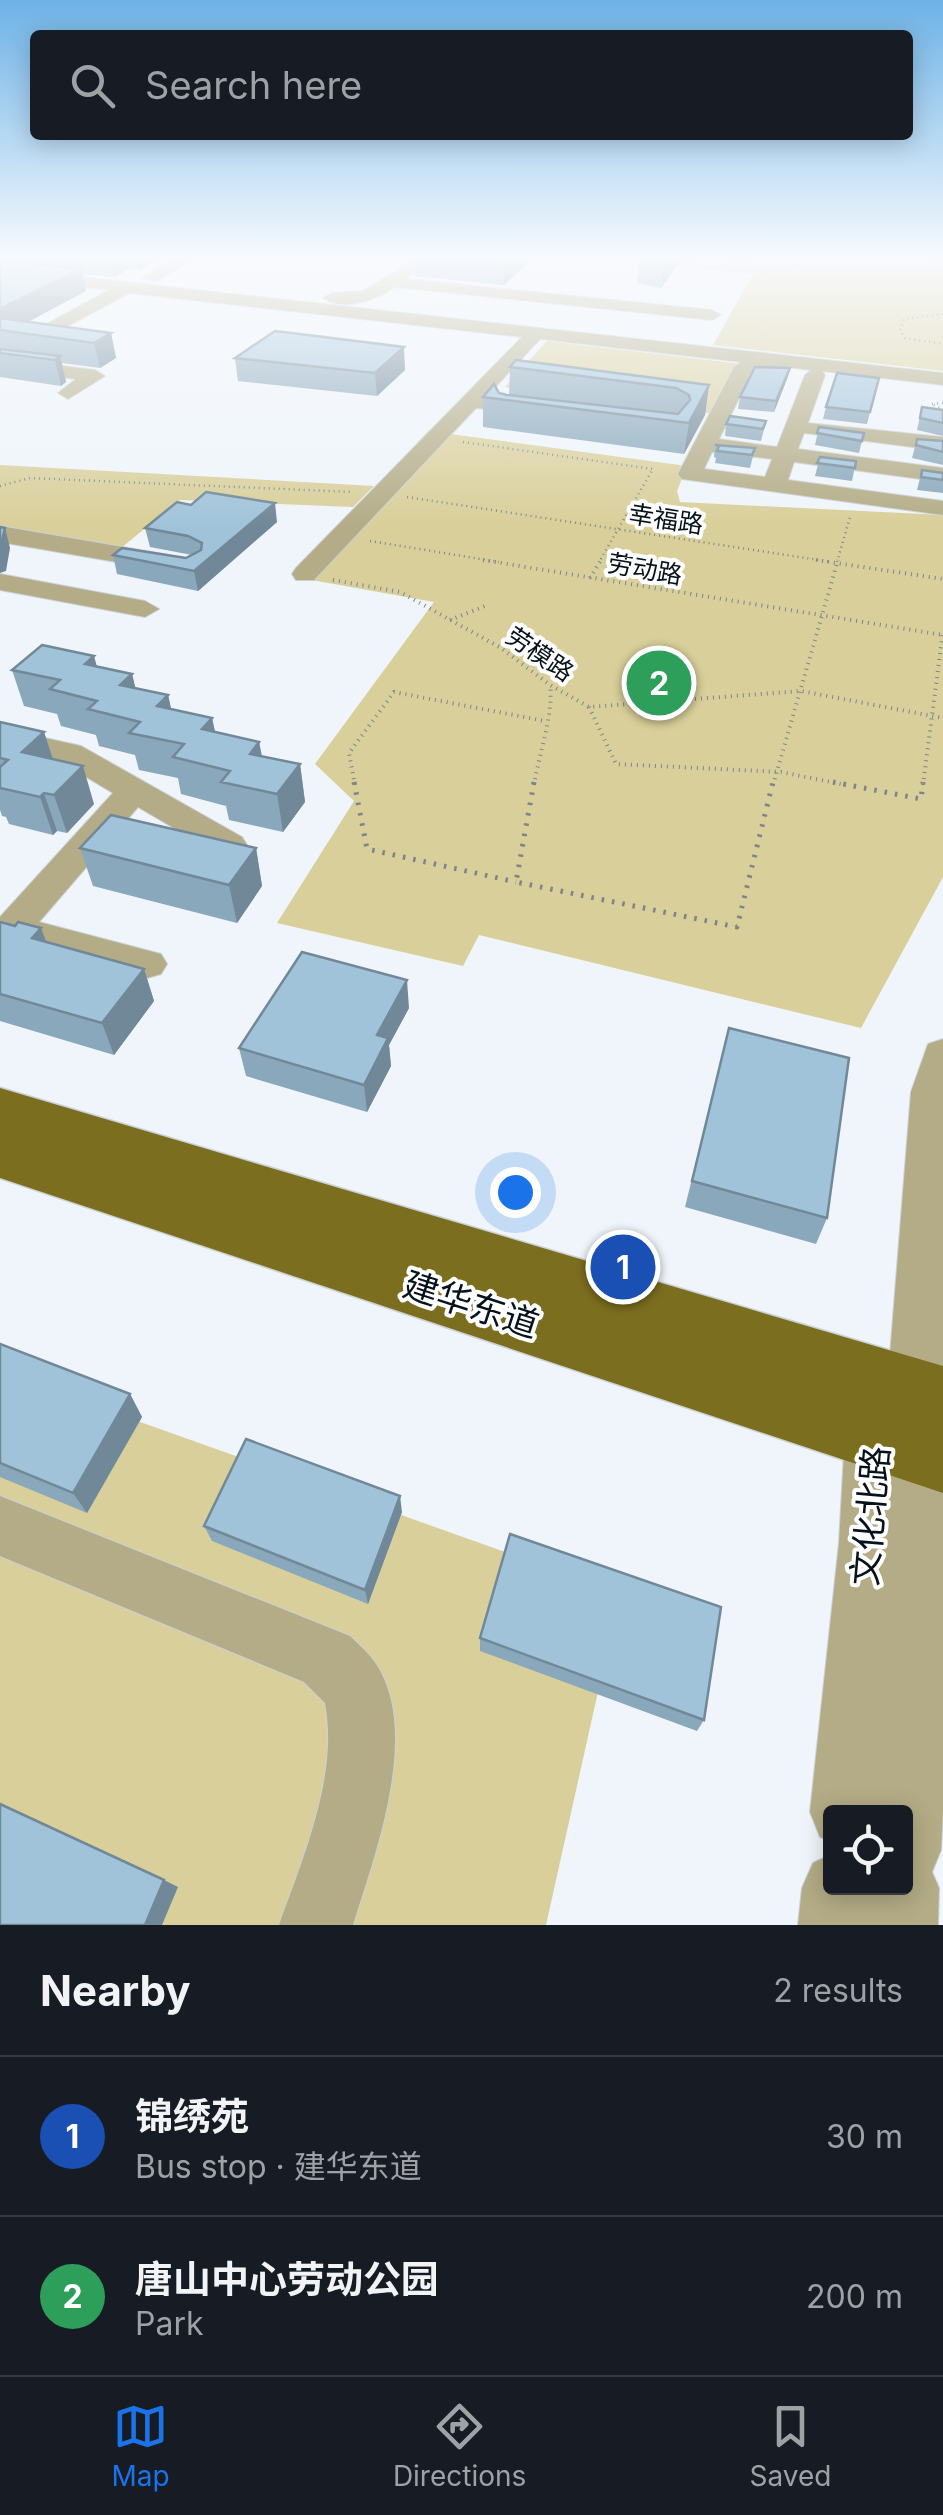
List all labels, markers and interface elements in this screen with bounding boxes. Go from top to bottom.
search box [30,30,913,140]
icon: search [65,58,120,113]
text: Search here [145,62,362,108]
street label: 幸福路 [627,498,705,540]
street label: 劳动路 [605,548,685,590]
street label: 劳模路 [501,621,579,687]
pin: 2 [626,646,692,720]
your location [490,1167,541,1218]
pin: 1 [590,1230,656,1304]
street label: 建华东道 [398,1262,544,1346]
street label: 文化北路 [843,1444,897,1587]
map controls [823,1805,913,1895]
button: locate [823,1805,913,1895]
text: Nearby [40,1965,191,2016]
text: 2 results [773,1971,903,2010]
text: 锦绣苑 [135,2093,249,2139]
text: 1 [66,2117,79,2156]
text: 30 m [826,2117,903,2156]
text: Bus stop · 建华东道 [135,2147,422,2186]
text: 唐山中心劳动公园 [135,2256,439,2302]
text: 2 [62,2277,83,2316]
text: 200 m [806,2277,903,2316]
text: Park [135,2304,204,2343]
tab: Map [112,2399,170,2493]
tab: Directions [393,2399,526,2493]
tab: Saved [749,2399,831,2493]

